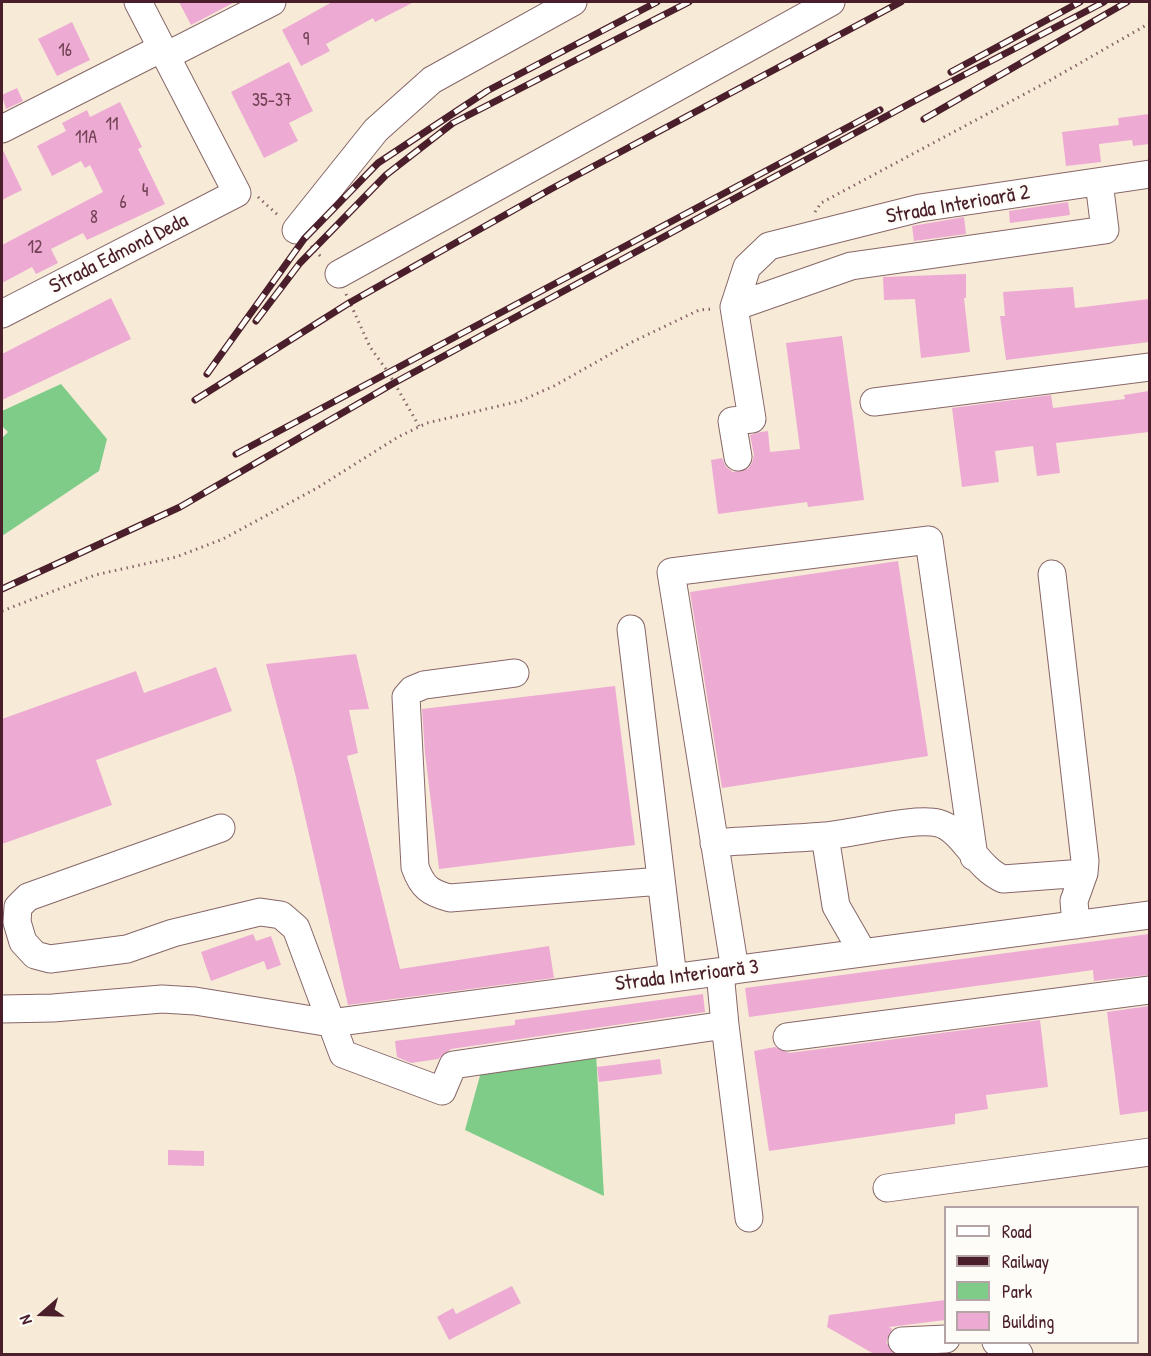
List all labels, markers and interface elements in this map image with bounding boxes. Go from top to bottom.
house number: 9 [303,29,309,51]
house number: 16 [58,40,72,62]
house number: 35-37 [252,90,292,112]
house number: 11 [105,114,119,136]
house number: 11A [75,127,97,149]
house number: 4 [142,180,148,202]
street label: Strada Interioară 2 [884,180,1032,230]
house number: 6 [119,192,127,214]
house number: 8 [90,207,98,229]
street label: Strada Edmond Deda [46,208,192,300]
house number: 12 [28,237,42,259]
street label: Strada Interioară 3 [614,955,760,997]
legend [944,1206,1139,1344]
text: Road [1002,1219,1032,1244]
text: Railway [1002,1249,1049,1274]
text: Park [1002,1279,1032,1304]
north arrow [12,1284,72,1344]
text: Building [1002,1309,1054,1334]
text: N [13,1312,37,1328]

